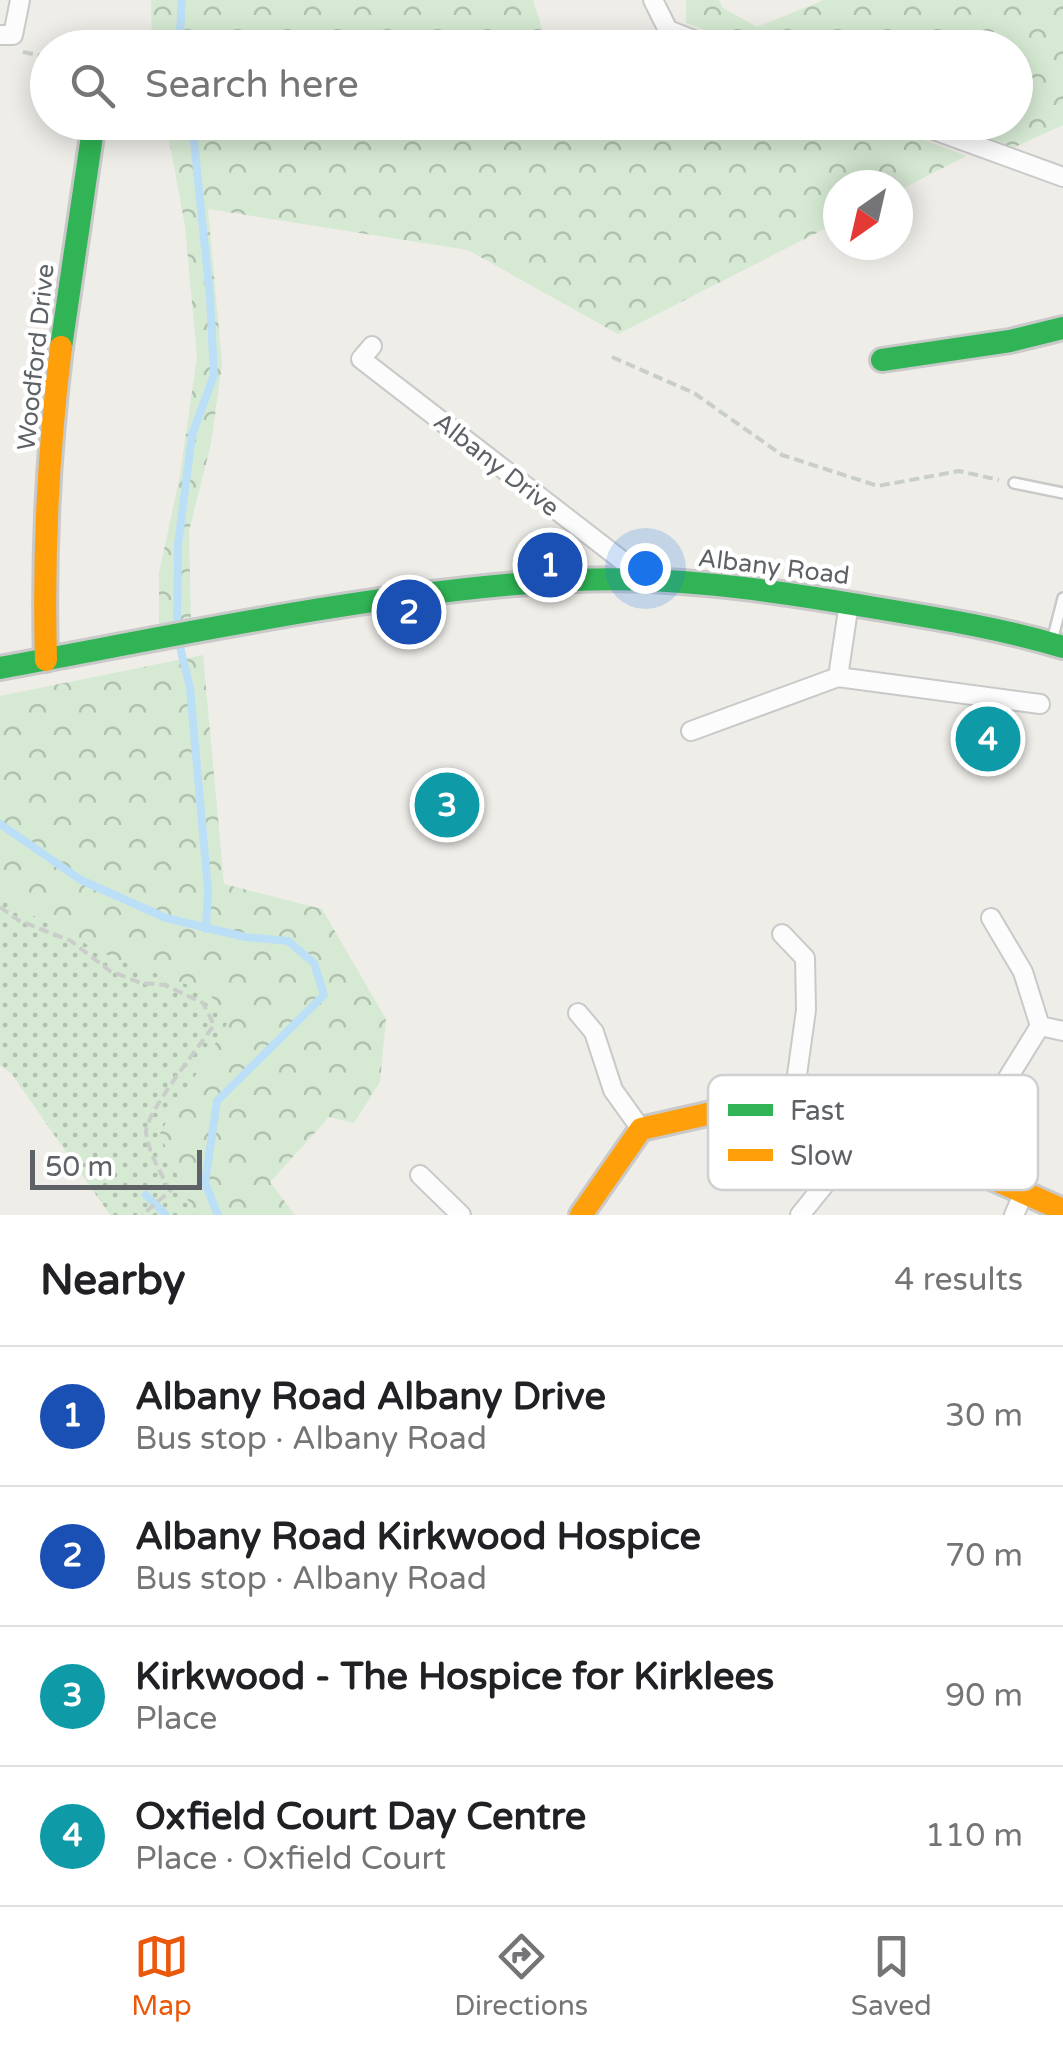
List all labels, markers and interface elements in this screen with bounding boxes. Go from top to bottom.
search box [30,30,1033,140]
icon: search [65,58,120,113]
text: Search here [145,62,359,108]
north arrow [823,170,913,260]
street label: Woodford Drive [11,262,61,452]
street label: Albany Drive [428,406,565,523]
pin: 1 [518,528,582,602]
your location [620,543,671,594]
street label: Albany Road [696,543,851,591]
pin: 2 [376,574,442,650]
pin: 4 [956,702,1020,776]
pin: 3 [414,768,480,842]
legend [708,1075,1038,1190]
text: Fast [790,1094,845,1128]
text: Slow [790,1139,853,1173]
scale bar [30,1145,202,1190]
text: 50 m [45,1150,113,1184]
text: Nearby [40,1255,185,1306]
text: 4 results [894,1261,1023,1299]
text: Albany Road Albany Drive [135,1374,606,1420]
text: 1 [62,1397,83,1435]
text: 30 m [945,1397,1023,1435]
text: Bus stop · Albany Road [135,1420,487,1458]
text: Albany Road Kirkwood Hospice [135,1514,701,1560]
text: 2 [62,1537,83,1575]
text: 70 m [945,1537,1023,1575]
text: Bus stop · Albany Road [135,1560,487,1598]
text: Kirkwood - The Hospice for Kirklees [135,1654,774,1700]
text: 3 [62,1677,83,1715]
text: 90 m [945,1677,1023,1715]
text: Place [135,1700,217,1738]
text: Oxfield Court Day Centre [135,1794,586,1840]
text: 4 [62,1817,83,1855]
text: 110 m [925,1817,1023,1855]
text: Place · Oxfield Court [135,1840,446,1878]
tab: Map [131,1929,192,2023]
tab: Directions [454,1929,588,2023]
tab: Saved [851,1929,932,2023]

